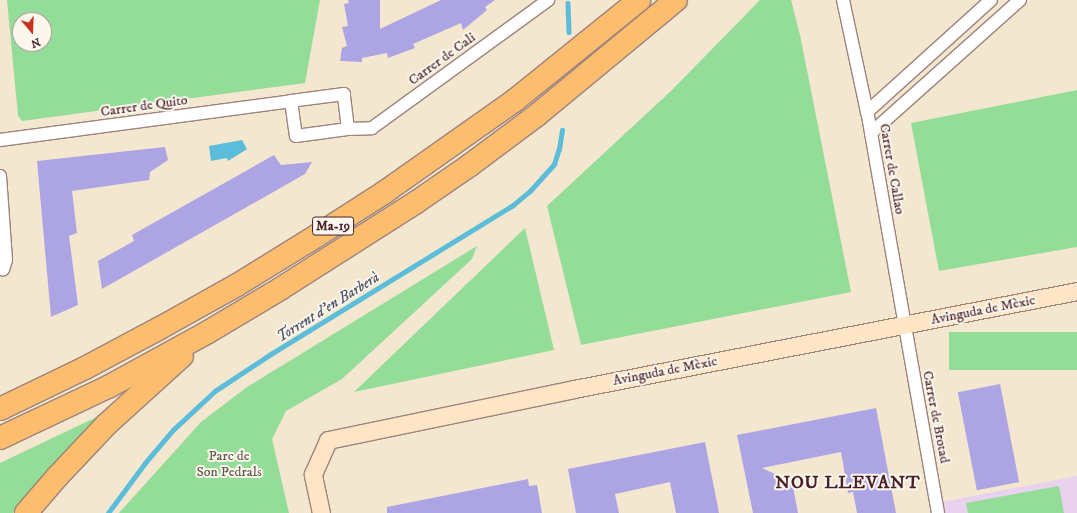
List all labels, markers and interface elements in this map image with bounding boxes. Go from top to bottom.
north arrow [12,12,52,52]
street label: Carrer de Cali [405,29,479,89]
text: N [29,34,42,50]
street label: Carrer de Quito [100,92,188,120]
street label: Carrer de Callao [876,122,908,216]
road number: Ma-19 [312,215,354,237]
water label: Torrent d'en Barberà [273,268,383,346]
street label: Avinguda de Mèxic [929,292,1037,328]
street label: Avinguda de Mèxic [611,353,719,389]
street label: Carrer de Brotad [919,369,953,465]
park label: Parc de Son Pedrals [196,448,262,480]
district label: NOU LLEVANT [775,472,921,494]

